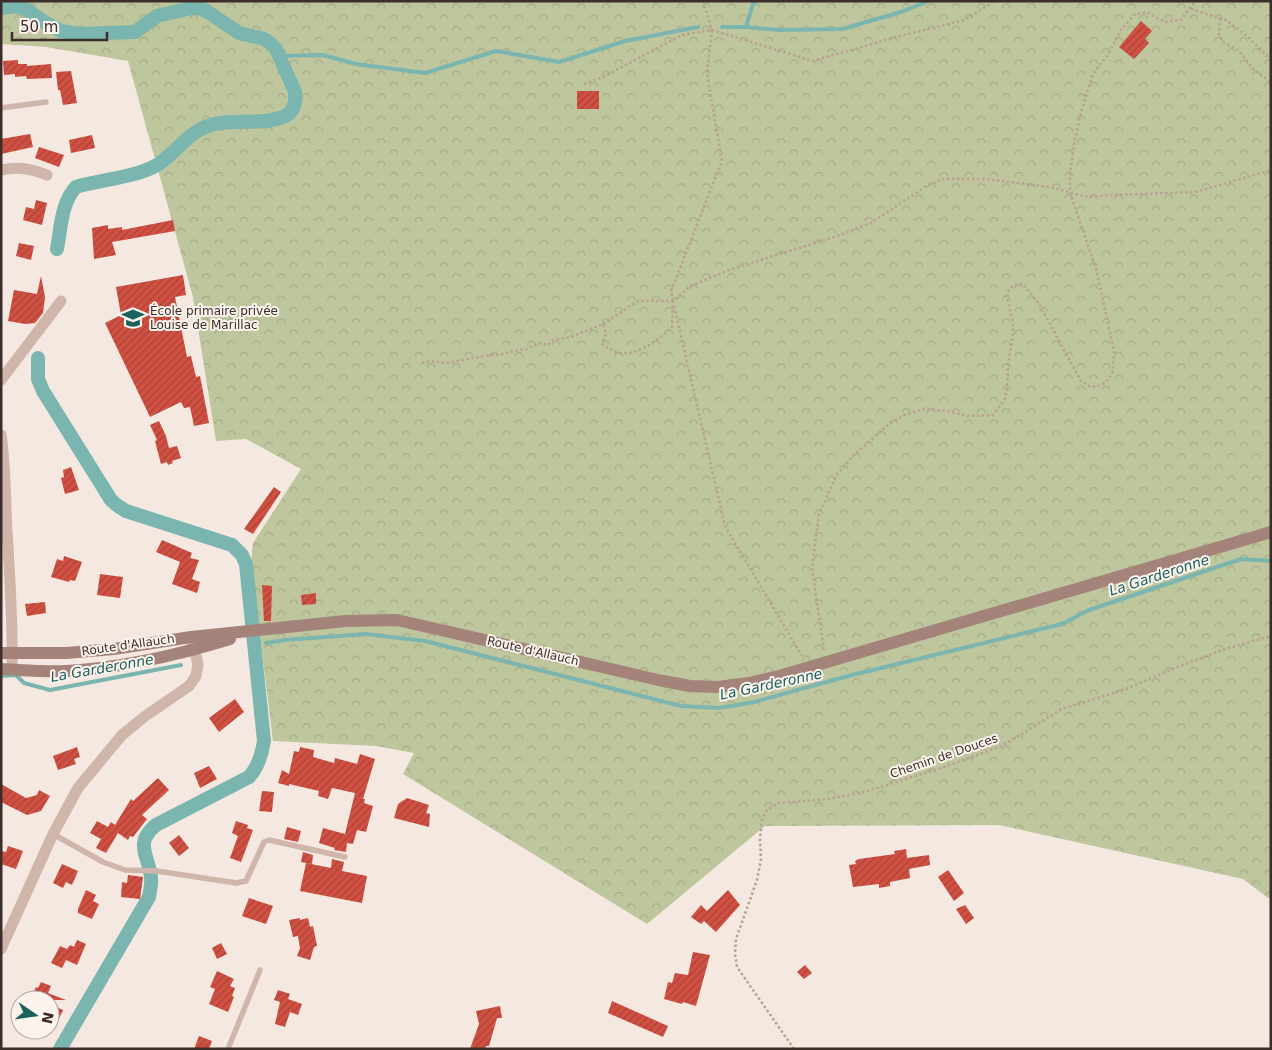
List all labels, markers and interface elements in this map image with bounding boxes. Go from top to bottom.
scale bar [12,10,108,42]
text: 50 m [20,18,58,36]
place label: École primaire privée Louise de Marillac [150,303,278,332]
school or university icon: École primaire privée Louise de Marillac [120,305,146,331]
water label: La Garderonne [1107,551,1211,599]
street label: Route d'Allauch [81,632,175,658]
street label: Route d'Allauch [486,634,580,668]
water label: La Garderonne [49,651,155,685]
water label: La Garderonne [718,665,824,703]
street label: Chemin de Douces [888,731,1000,781]
north arrow [10,990,60,1040]
text: N [39,1010,57,1025]

